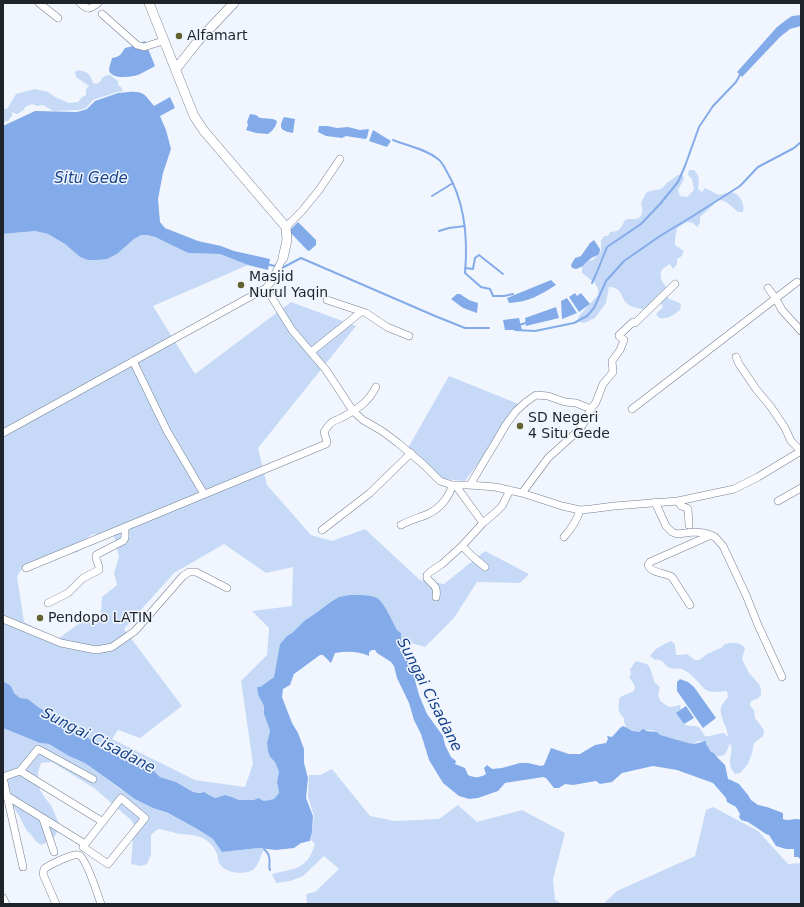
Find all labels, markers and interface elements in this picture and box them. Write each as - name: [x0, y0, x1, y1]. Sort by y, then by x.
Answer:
- place label: Alfamart: [187, 28, 247, 44]
- marker: Alfamart: [174, 31, 184, 41]
- water label: Situ Gede: [54, 170, 128, 188]
- place label: Masjid Nurul Yaqin: [249, 269, 328, 302]
- marker: Masjid Nurul Yaqin: [236, 280, 246, 290]
- place label: SD Negeri 4 Situ Gede: [528, 410, 610, 442]
- marker: SD Negeri 4 Situ Gede: [515, 421, 525, 431]
- place label: Pendopo LATIN: [48, 610, 153, 626]
- marker: Pendopo LATIN: [35, 613, 45, 623]
- water label: Sungai Cisadane: [393, 635, 465, 755]
- water label: Sungai Cisadane: [38, 705, 158, 777]

